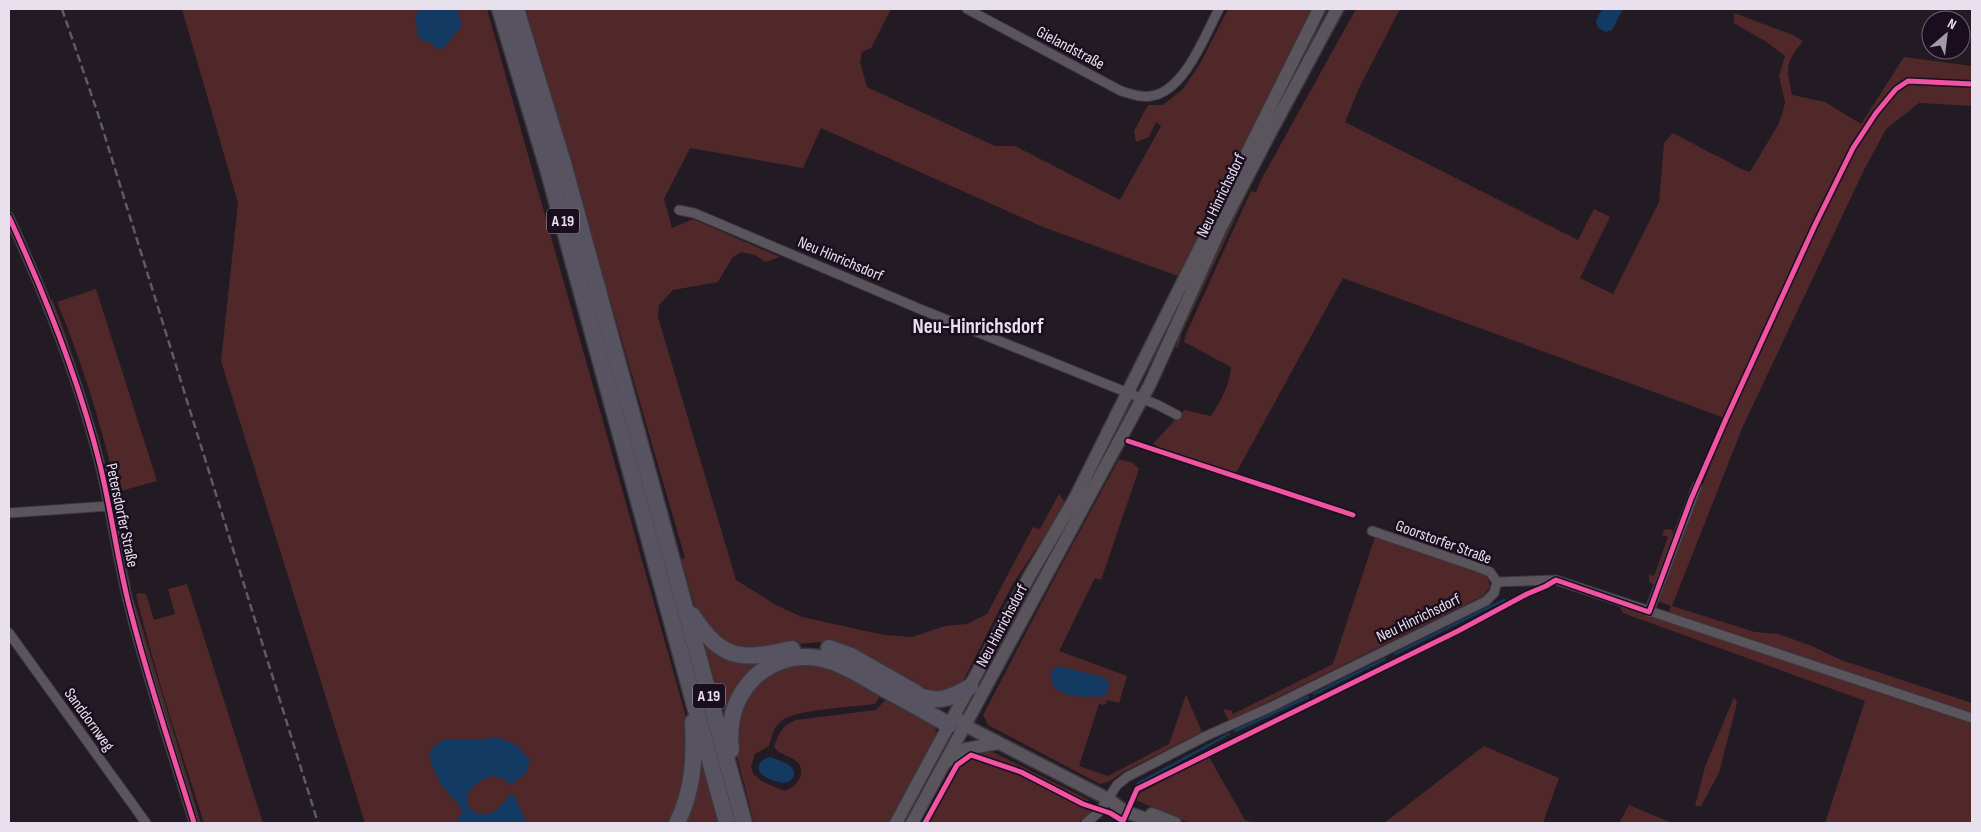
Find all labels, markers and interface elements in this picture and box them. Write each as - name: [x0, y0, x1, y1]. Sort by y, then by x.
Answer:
- north arrow: [1921, 10, 1971, 60]
- text: N: [1945, 15, 1959, 33]
- street label: Gielandstraße: [1033, 22, 1108, 74]
- street label: Neu Hinrichsdorf: [1193, 150, 1250, 241]
- road number: A 19: [547, 208, 579, 234]
- street label: Neu Hinrichsdorf: [795, 233, 886, 286]
- district label: Neu-Hinrichsdorf: [913, 314, 1044, 339]
- street label: Petersdorfer Straße: [101, 462, 142, 569]
- street label: Goorstorfer Straße: [1393, 516, 1494, 569]
- street label: Neu Hinrichsdorf: [973, 581, 1032, 670]
- street label: Neu Hinrichsdorf: [1374, 590, 1464, 647]
- road number: A 19: [693, 684, 725, 708]
- street label: Sanddornweg: [60, 685, 118, 755]

